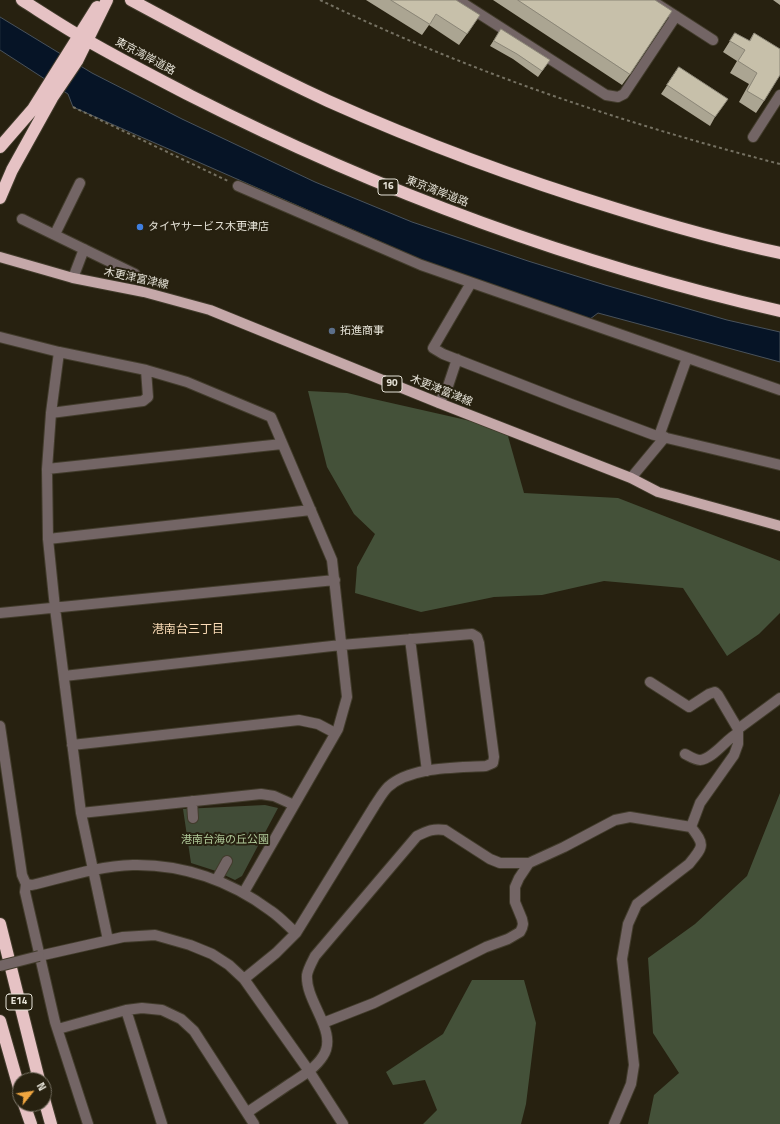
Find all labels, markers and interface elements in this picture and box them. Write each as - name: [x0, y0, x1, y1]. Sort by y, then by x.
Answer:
- street label: 東京湾岸道路: [113, 36, 177, 78]
- street label: 東京湾岸道路: [404, 174, 470, 210]
- road number: 16: [378, 179, 398, 195]
- place label: タイヤサービス木更津店: [148, 220, 269, 234]
- marker: タイヤサービス木更津店: [135, 222, 145, 232]
- street label: 木更津富津線: [102, 266, 170, 292]
- place label: 拓進商事: [340, 324, 384, 338]
- marker: 拓進商事: [327, 326, 337, 336]
- street label: 木更津富津線: [408, 373, 474, 409]
- road number: 90: [382, 376, 402, 392]
- district label: 港南台三丁目: [152, 623, 224, 637]
- park label: 港南台海の丘公園: [181, 833, 269, 847]
- road number: E14: [6, 994, 32, 1010]
- north arrow: [12, 1072, 52, 1112]
- text: N: [33, 1079, 50, 1094]

